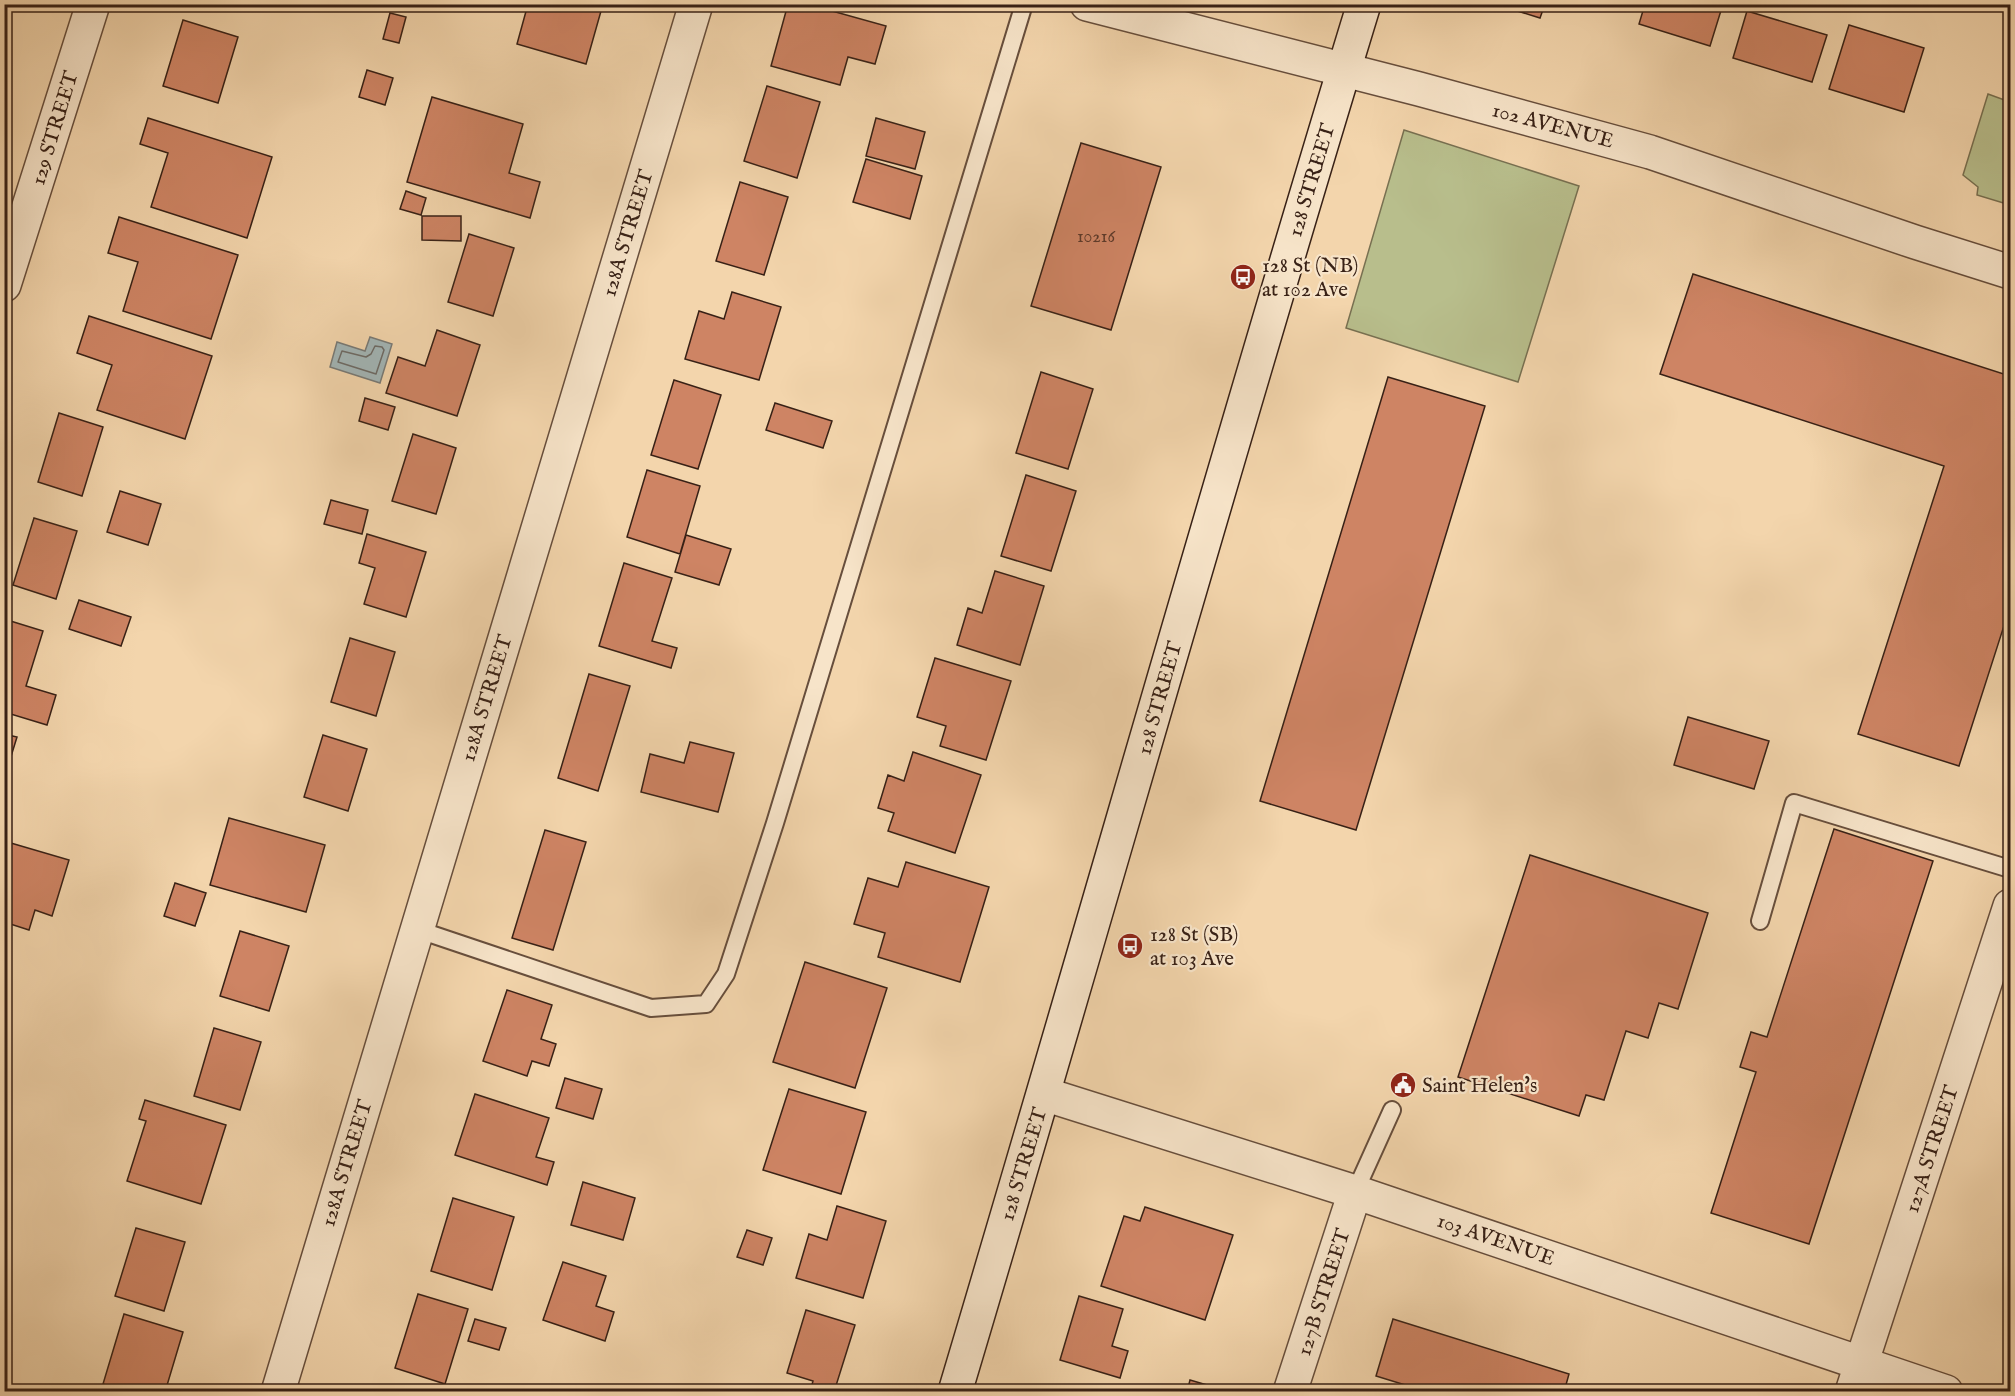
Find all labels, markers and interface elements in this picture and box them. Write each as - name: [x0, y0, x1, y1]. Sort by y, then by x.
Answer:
- street label: 129 STREET: [25, 68, 86, 189]
- street label: 102 AVENUE: [1489, 97, 1616, 156]
- street label: 128 STREET: [1282, 120, 1343, 240]
- street label: 128A STREET: [596, 166, 661, 300]
- house number: 10216: [1077, 226, 1116, 249]
- place label: 128 St (NB) at 102 Ave: [1262, 253, 1358, 304]
- bus stop icon: 128 St (NB) at 102 Ave: [1228, 262, 1258, 292]
- street label: 128A STREET: [455, 631, 520, 765]
- street label: 128 STREET: [1131, 638, 1190, 758]
- place label: 128 St (SB) at 103 Ave: [1150, 922, 1238, 973]
- bus stop icon: 128 St (SB) at 103 Ave: [1115, 931, 1145, 961]
- public building icon: Saint Helen's: [1388, 1070, 1418, 1100]
- place label: Saint Helen's: [1422, 1073, 1537, 1100]
- street label: 127A STREET: [1899, 1082, 1966, 1217]
- street label: 128A STREET: [315, 1096, 380, 1230]
- street label: 128 STREET: [994, 1104, 1055, 1224]
- street label: 103 AVENUE: [1433, 1208, 1558, 1273]
- street label: 127B STREET: [1291, 1225, 1358, 1359]

